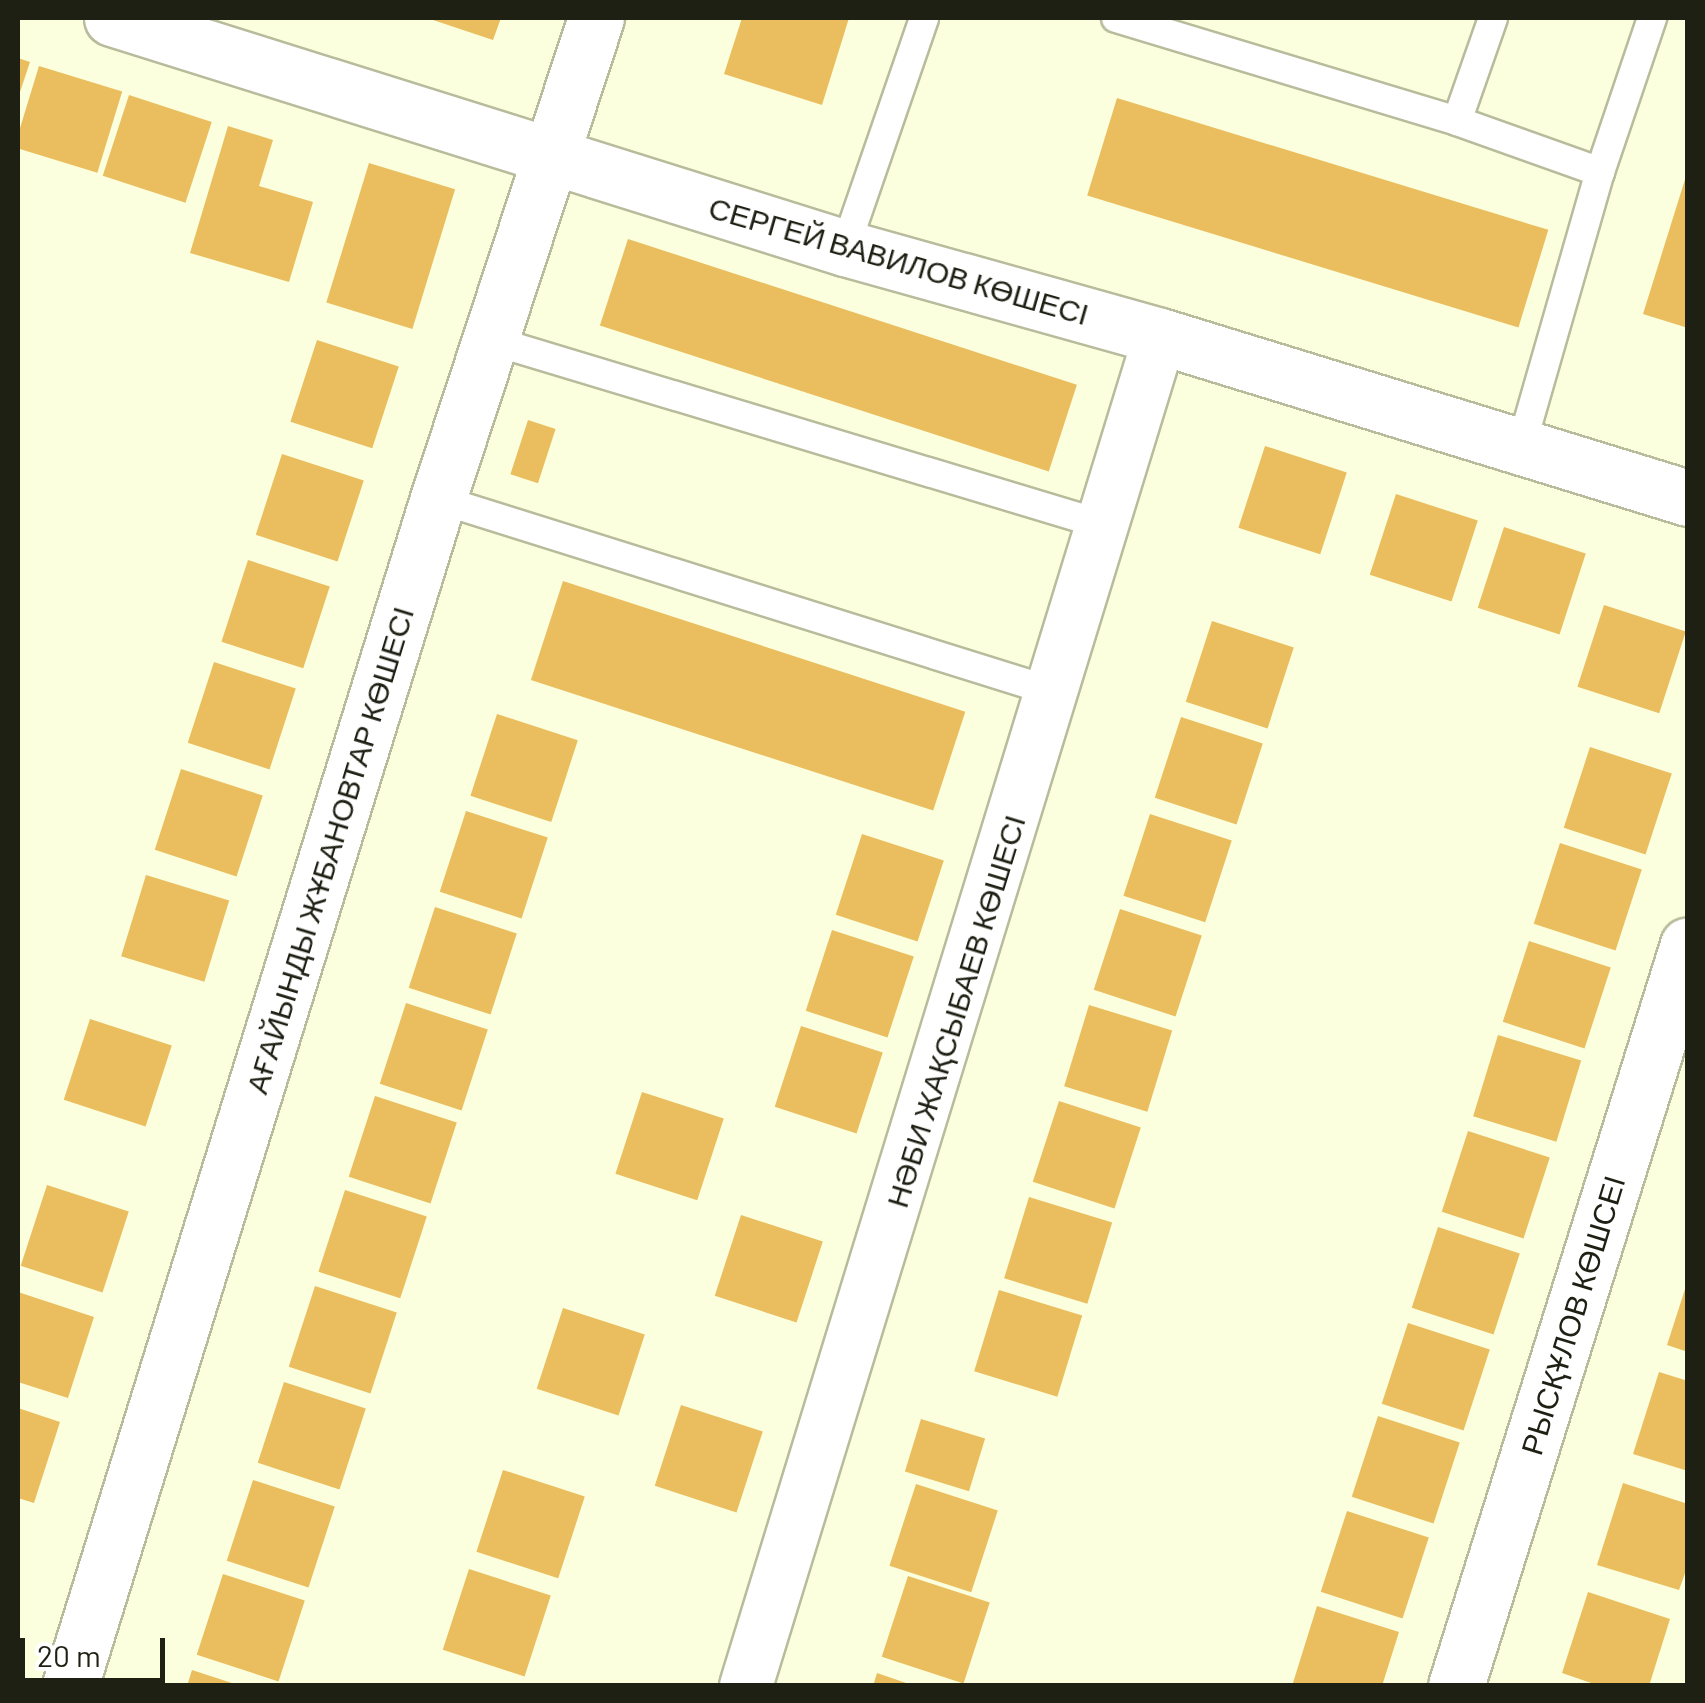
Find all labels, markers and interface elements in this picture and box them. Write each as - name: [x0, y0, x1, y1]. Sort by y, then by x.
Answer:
- street label: СЕРГЕЙ ВАВИЛОВ КӨШЕСІ: [705, 188, 1093, 332]
- street label: АҒАЙЫНДЫ ЖҰБАНОВТАР КӨШЕСІ: [238, 602, 420, 1098]
- street label: НӘБИ ЖАҚСЫБАЕВ КӨШЕСІ: [878, 811, 1032, 1211]
- street label: РЫСҚҰЛОВ КӨШСЕІ: [1512, 1171, 1632, 1459]
- scale bar: [25, 1618, 170, 1680]
- text: 20 m: [37, 1637, 101, 1673]

